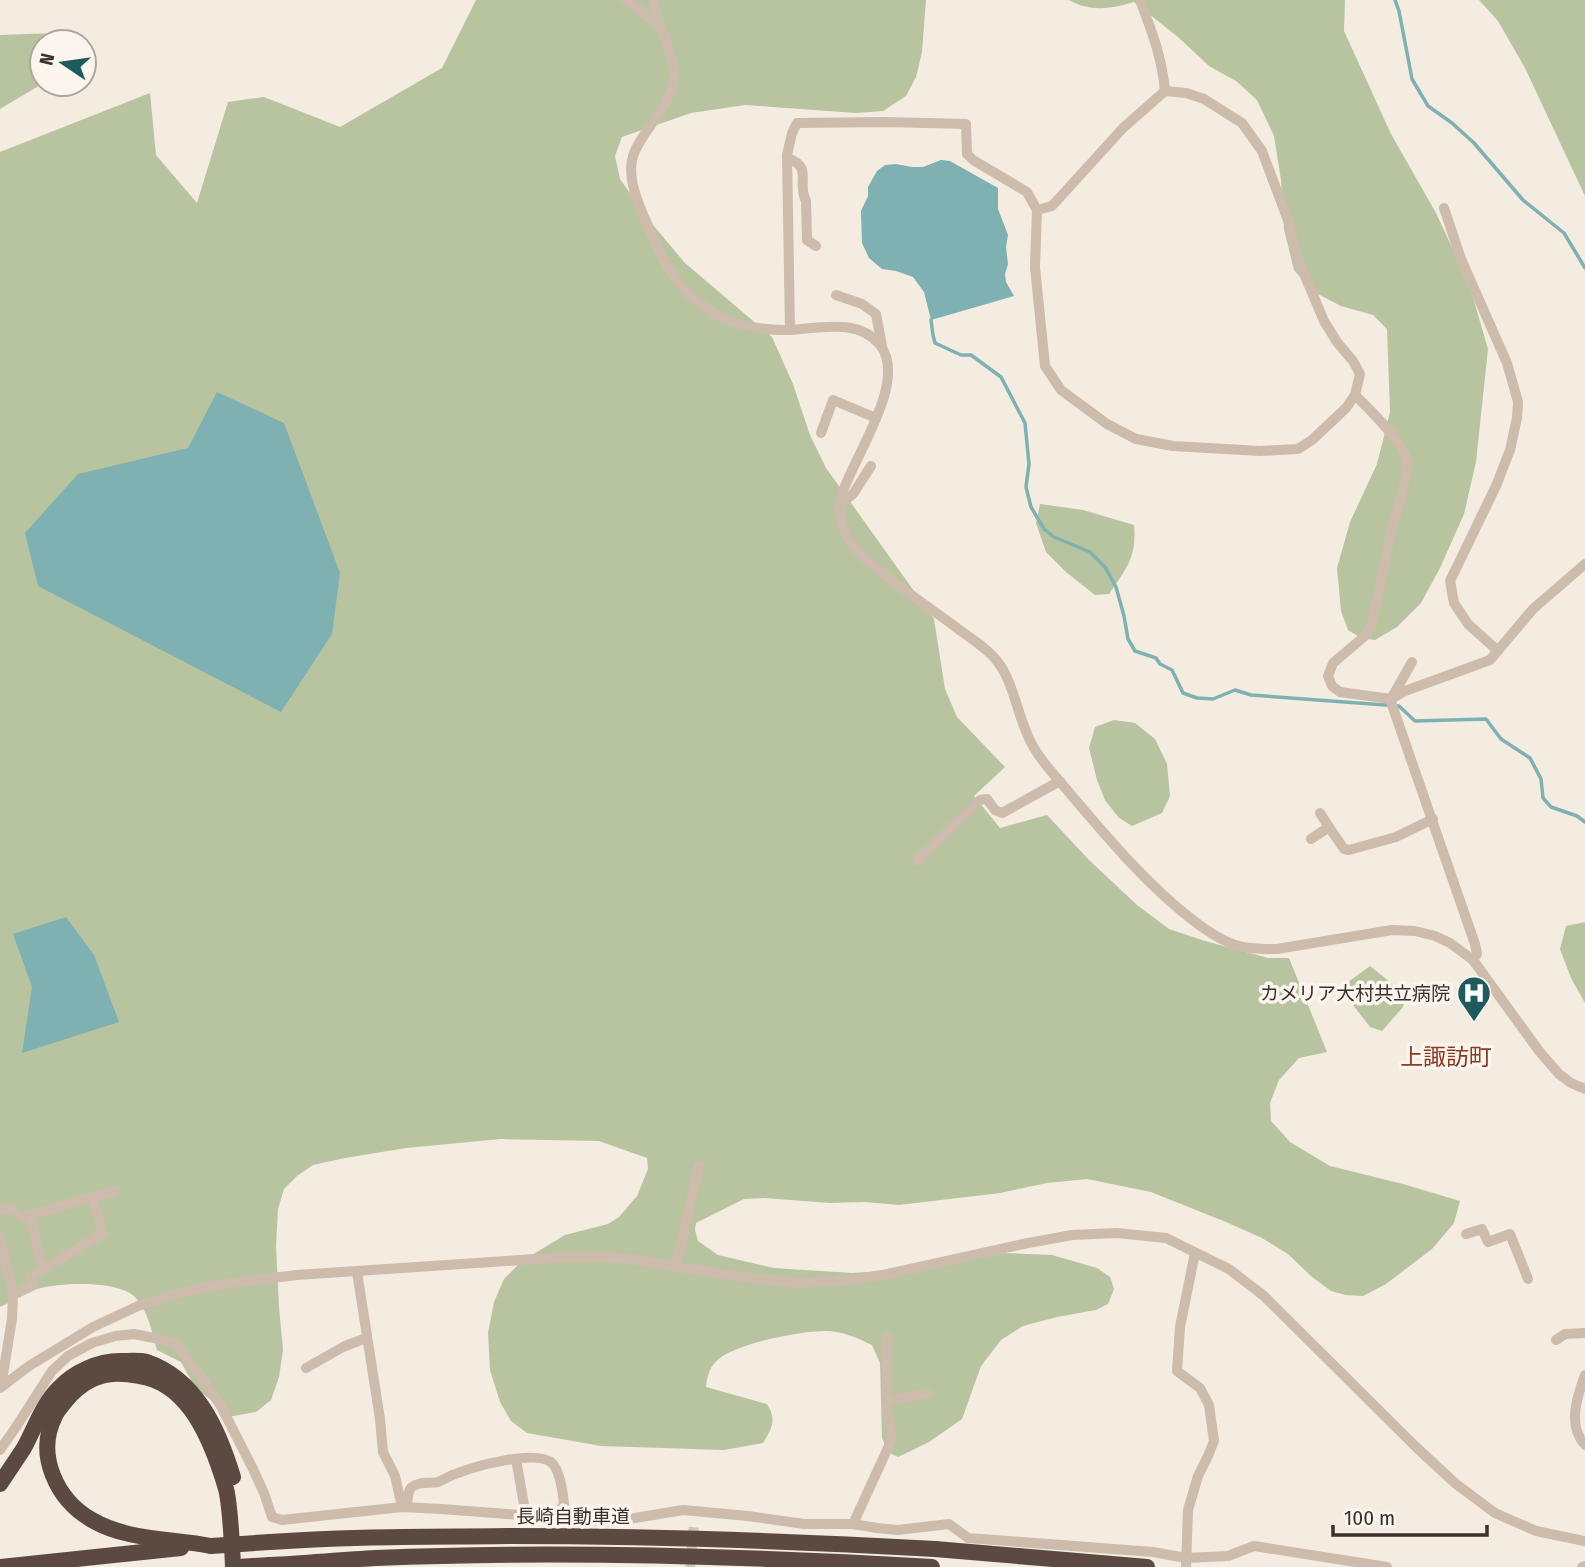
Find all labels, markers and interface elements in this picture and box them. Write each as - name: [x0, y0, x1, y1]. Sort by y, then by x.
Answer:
- north arrow: [28, 28, 98, 98]
- text: N: [34, 51, 59, 67]
- hospital icon: カメリア大村共立病院: [1455, 974, 1493, 1023]
- place label: カメリア大村共立病院: [1260, 982, 1450, 1005]
- district label: 上諏訪町: [1400, 1043, 1492, 1071]
- scale bar: [1333, 1494, 1487, 1538]
- street label: 長崎自動車道: [516, 1505, 630, 1528]
- text: 100 m: [1344, 1505, 1395, 1531]

